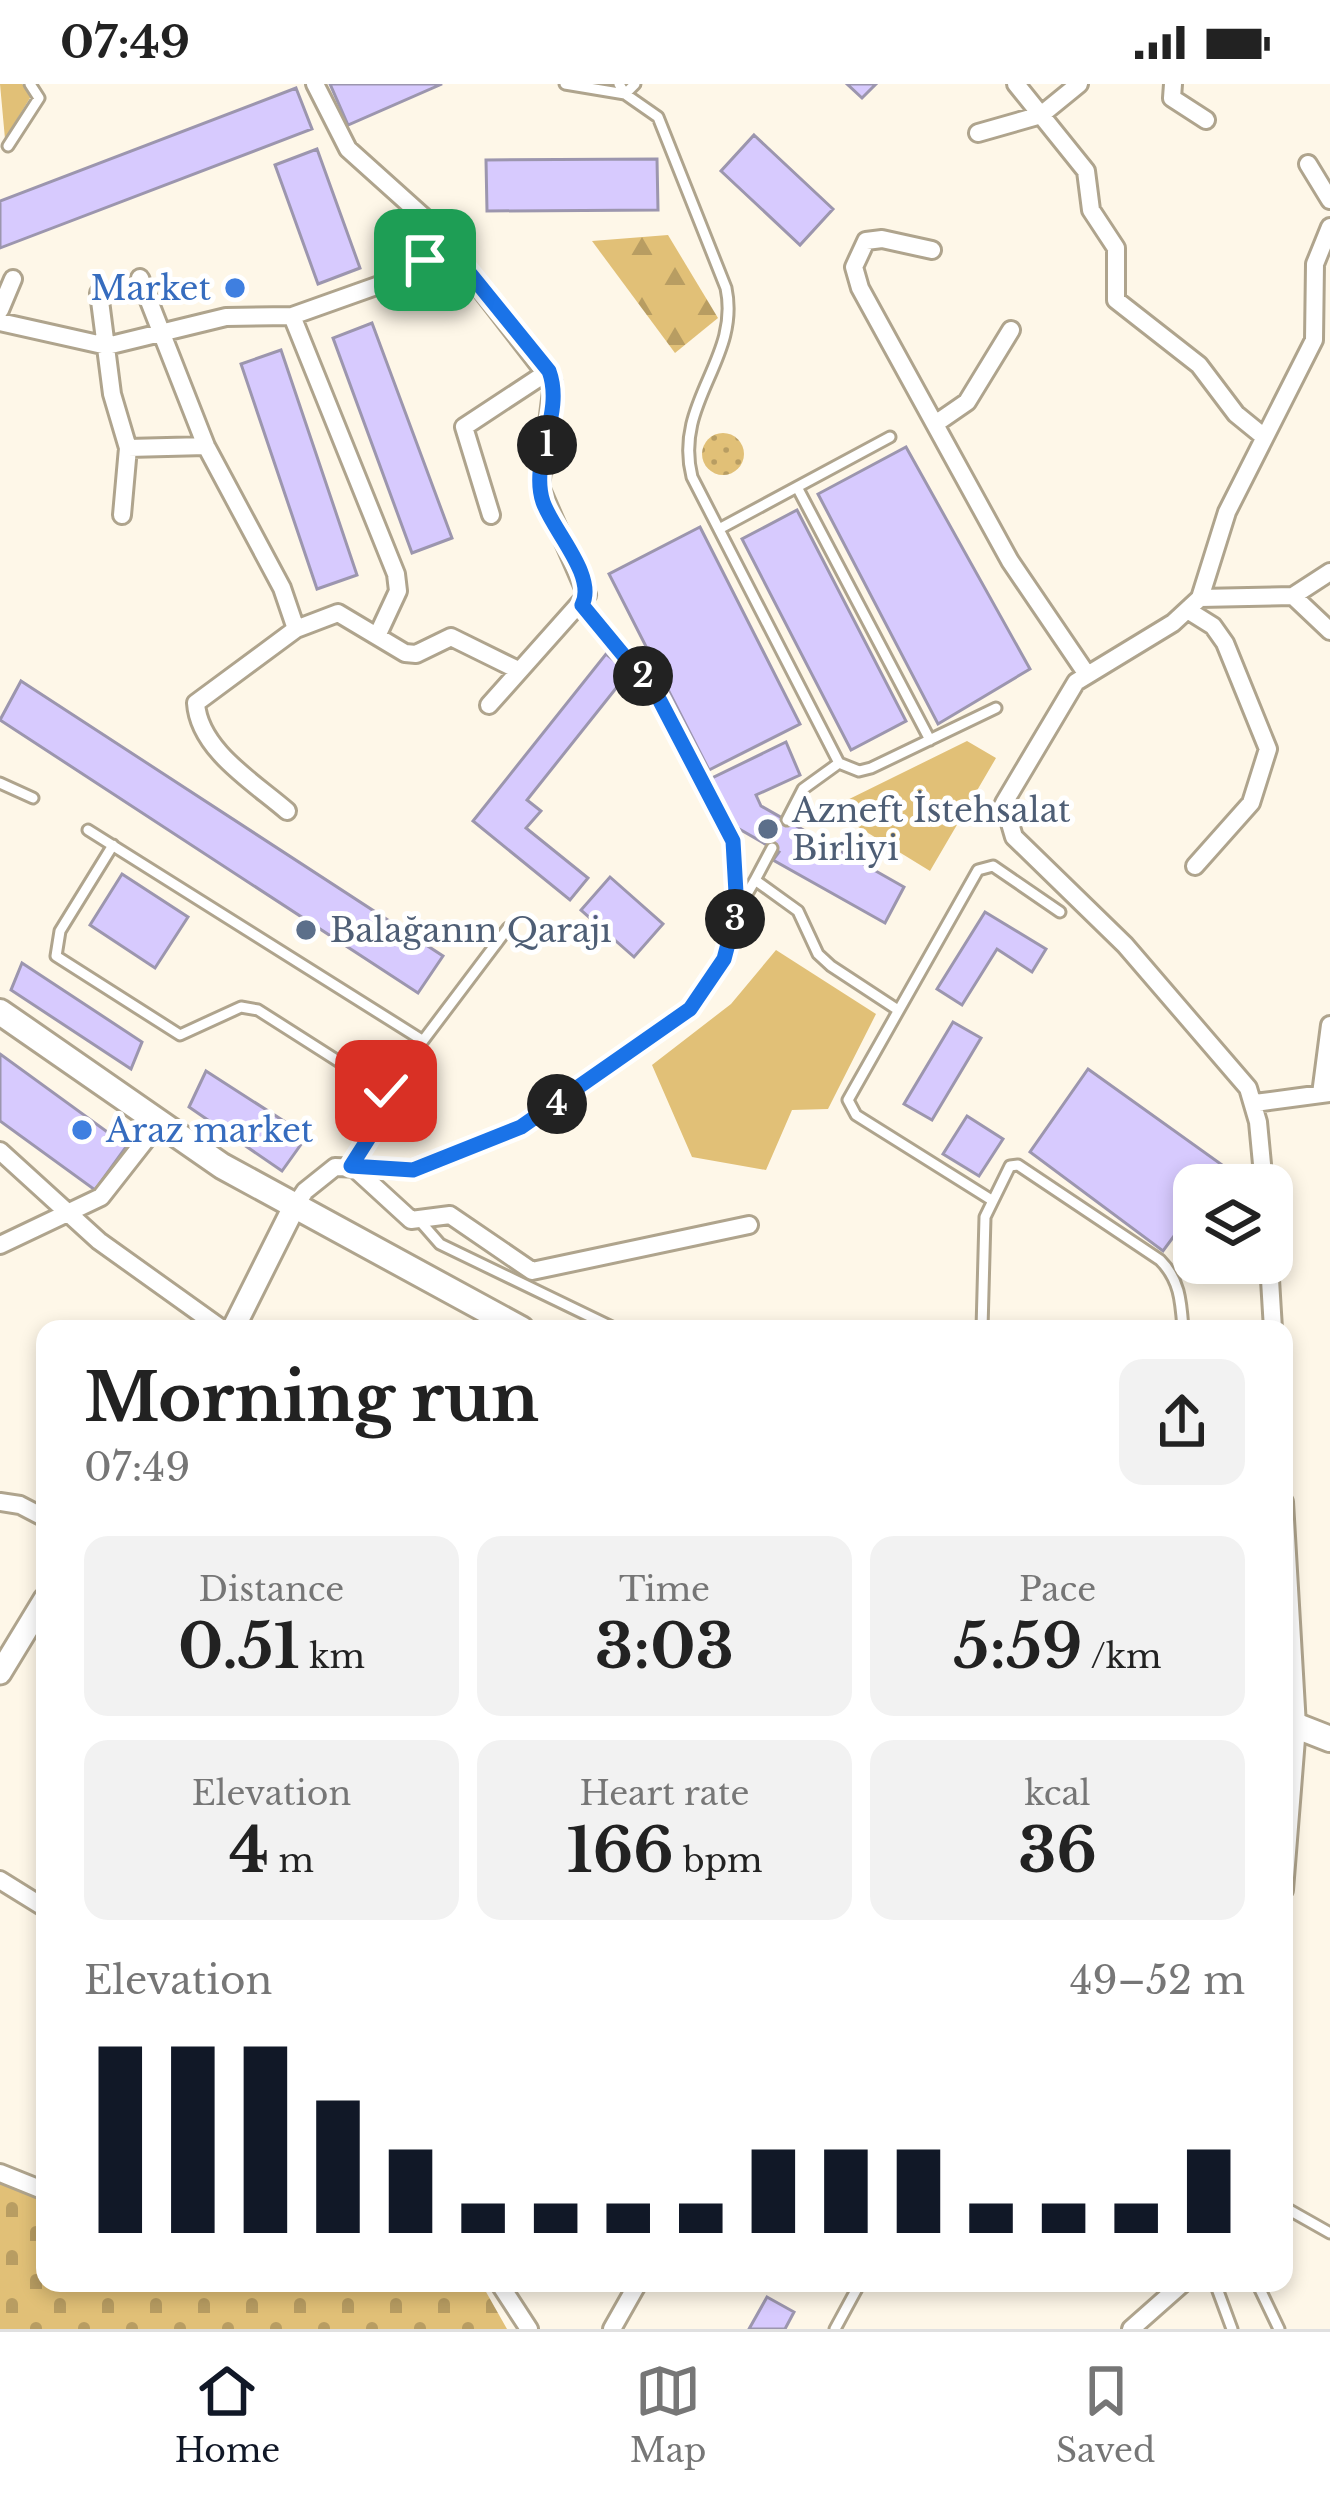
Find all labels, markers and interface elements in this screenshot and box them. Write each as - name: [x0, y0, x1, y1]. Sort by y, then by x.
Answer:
- text: 07:49: [60, 14, 190, 70]
- pin: [374, 209, 476, 311]
- icon: arrive: [392, 227, 458, 293]
- place label: Market: [91, 268, 212, 309]
- marker: Market: [222, 275, 248, 301]
- pin: 1: [517, 415, 577, 475]
- text: 1: [540, 424, 554, 465]
- pin: 2: [613, 646, 673, 706]
- text: 2: [632, 655, 654, 696]
- place label: Azneft İstehsalat Birliyi: [791, 790, 1071, 869]
- marker: Azneft İstehsalat Birliyi: [755, 816, 781, 842]
- pin: 3: [705, 889, 765, 949]
- text: 3: [724, 898, 746, 939]
- place label: Balağanın Qarajı: [330, 910, 612, 951]
- marker: Balağanın Qarajı: [293, 917, 319, 943]
- pin: [335, 1040, 437, 1142]
- icon: check: [353, 1058, 419, 1124]
- pin: 4: [527, 1074, 587, 1134]
- text: 4: [546, 1083, 568, 1124]
- place label: Araz market: [105, 1110, 314, 1151]
- marker: Araz market: [69, 1117, 95, 1143]
- map controls: [1173, 1164, 1293, 1284]
- button: layers: [1173, 1164, 1293, 1284]
- text: Morning run: [84, 1357, 539, 1439]
- button: share: [1119, 1359, 1245, 1485]
- text: 07:49: [84, 1443, 190, 1492]
- text: Distance: [199, 1569, 344, 1610]
- text: Time: [619, 1569, 710, 1610]
- text: Pace: [1019, 1569, 1096, 1610]
- text: 0.51: [178, 1610, 300, 1684]
- text: 3:03: [595, 1610, 734, 1684]
- text: 5:59: [954, 1610, 1082, 1684]
- text: km: [300, 1636, 365, 1677]
- text: /km: [1082, 1636, 1161, 1677]
- text: Elevation: [192, 1773, 351, 1814]
- text: Heart rate: [580, 1773, 749, 1814]
- text: kcal: [1025, 1773, 1090, 1814]
- text: 4: [229, 1814, 269, 1888]
- text: 166: [567, 1814, 674, 1888]
- text: 36: [1018, 1814, 1097, 1888]
- text: m: [269, 1840, 314, 1881]
- text: bpm: [674, 1840, 762, 1881]
- text: Elevation: [84, 1956, 272, 2005]
- text: 49–52 m: [1070, 1956, 1245, 2005]
- tab: Home: [175, 2358, 280, 2471]
- tab: Map: [630, 2358, 706, 2471]
- tab: Saved: [1056, 2358, 1155, 2471]

